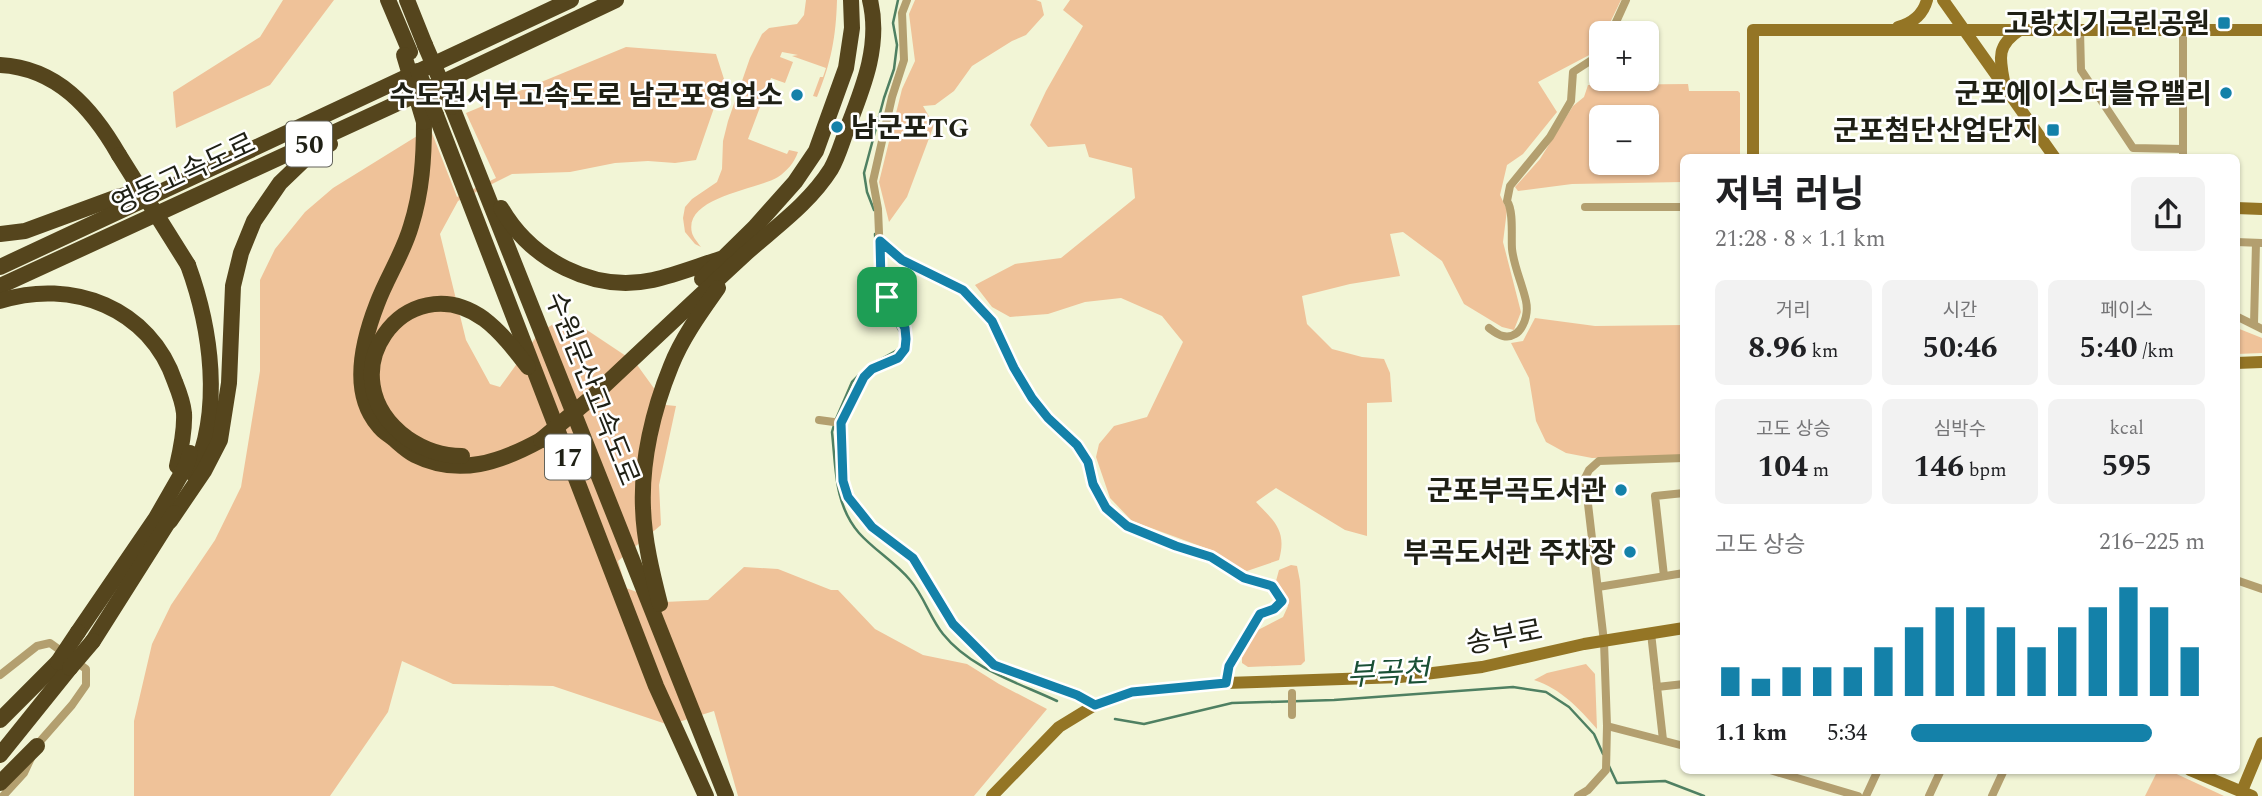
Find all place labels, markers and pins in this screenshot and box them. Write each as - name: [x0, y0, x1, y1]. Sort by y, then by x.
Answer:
- place label: 고랑치기근린공원: [2004, 3, 2210, 46]
- marker: 고랑치기근린공원: [2216, 15, 2232, 31]
- place label: 군포에이스더블유밸리: [1954, 73, 2212, 116]
- place label: 수도권서부고속도로 남군포영업소: [390, 75, 783, 118]
- marker: 군포에이스더블유밸리: [2218, 85, 2234, 101]
- marker: 수도권서부고속도로 남군포영업소: [789, 87, 805, 103]
- place label: 남군포TG: [851, 107, 969, 150]
- place label: 군포첨단산업단지: [1833, 110, 2039, 153]
- marker: 남군포TG: [829, 119, 845, 135]
- marker: 군포첨단산업단지: [2045, 122, 2061, 138]
- pin: [857, 267, 917, 327]
- place label: 군포부곡도서관: [1427, 470, 1607, 513]
- marker: 군포부곡도서관: [1613, 482, 1629, 498]
- place label: 부곡도서관 주차장: [1403, 532, 1616, 575]
- marker: 부곡도서관 주차장: [1622, 544, 1638, 560]

